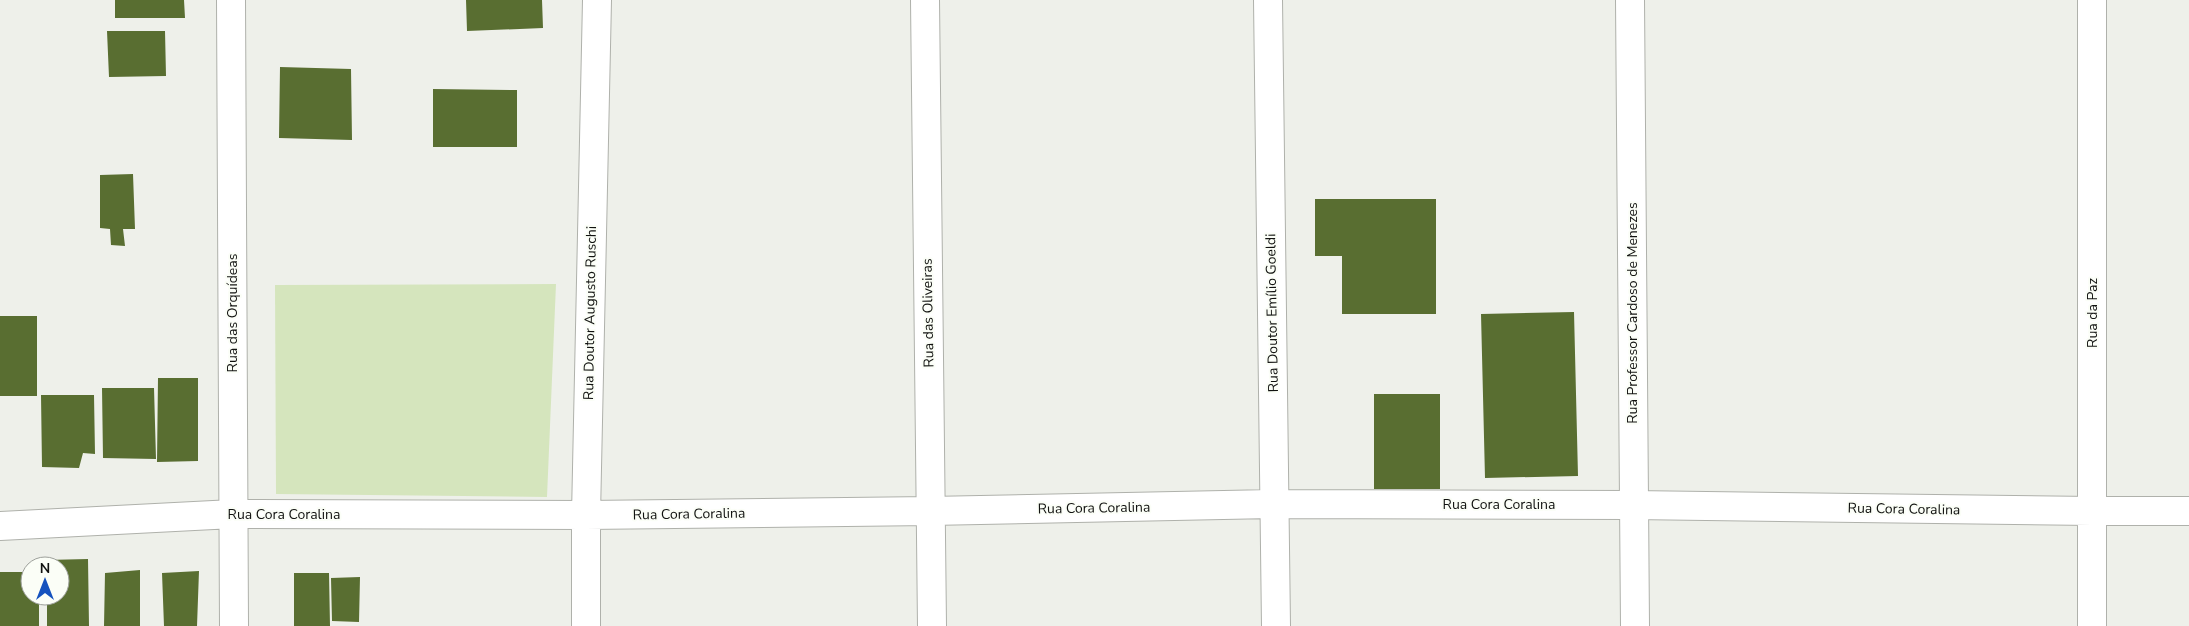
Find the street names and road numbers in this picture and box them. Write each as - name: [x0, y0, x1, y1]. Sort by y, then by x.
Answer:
- street label: Rua Professor Cardoso de Menezes: [1623, 202, 1642, 424]
- street label: Rua Doutor Augusto Ruschi: [579, 226, 601, 400]
- street label: Rua Doutor Emílio Goeldi: [1261, 233, 1283, 393]
- street label: Rua das Orquídeas: [223, 253, 242, 372]
- street label: Rua das Oliveiras: [918, 258, 938, 368]
- street label: Rua da Paz: [2083, 278, 2102, 348]
- street label: Rua Cora Coralina: [1443, 495, 1555, 514]
- street label: Rua Cora Coralina: [1037, 498, 1151, 518]
- street label: Rua Cora Coralina: [1847, 499, 1961, 519]
- street label: Rua Cora Coralina: [632, 504, 746, 524]
- street label: Rua Cora Coralina: [228, 505, 340, 524]

